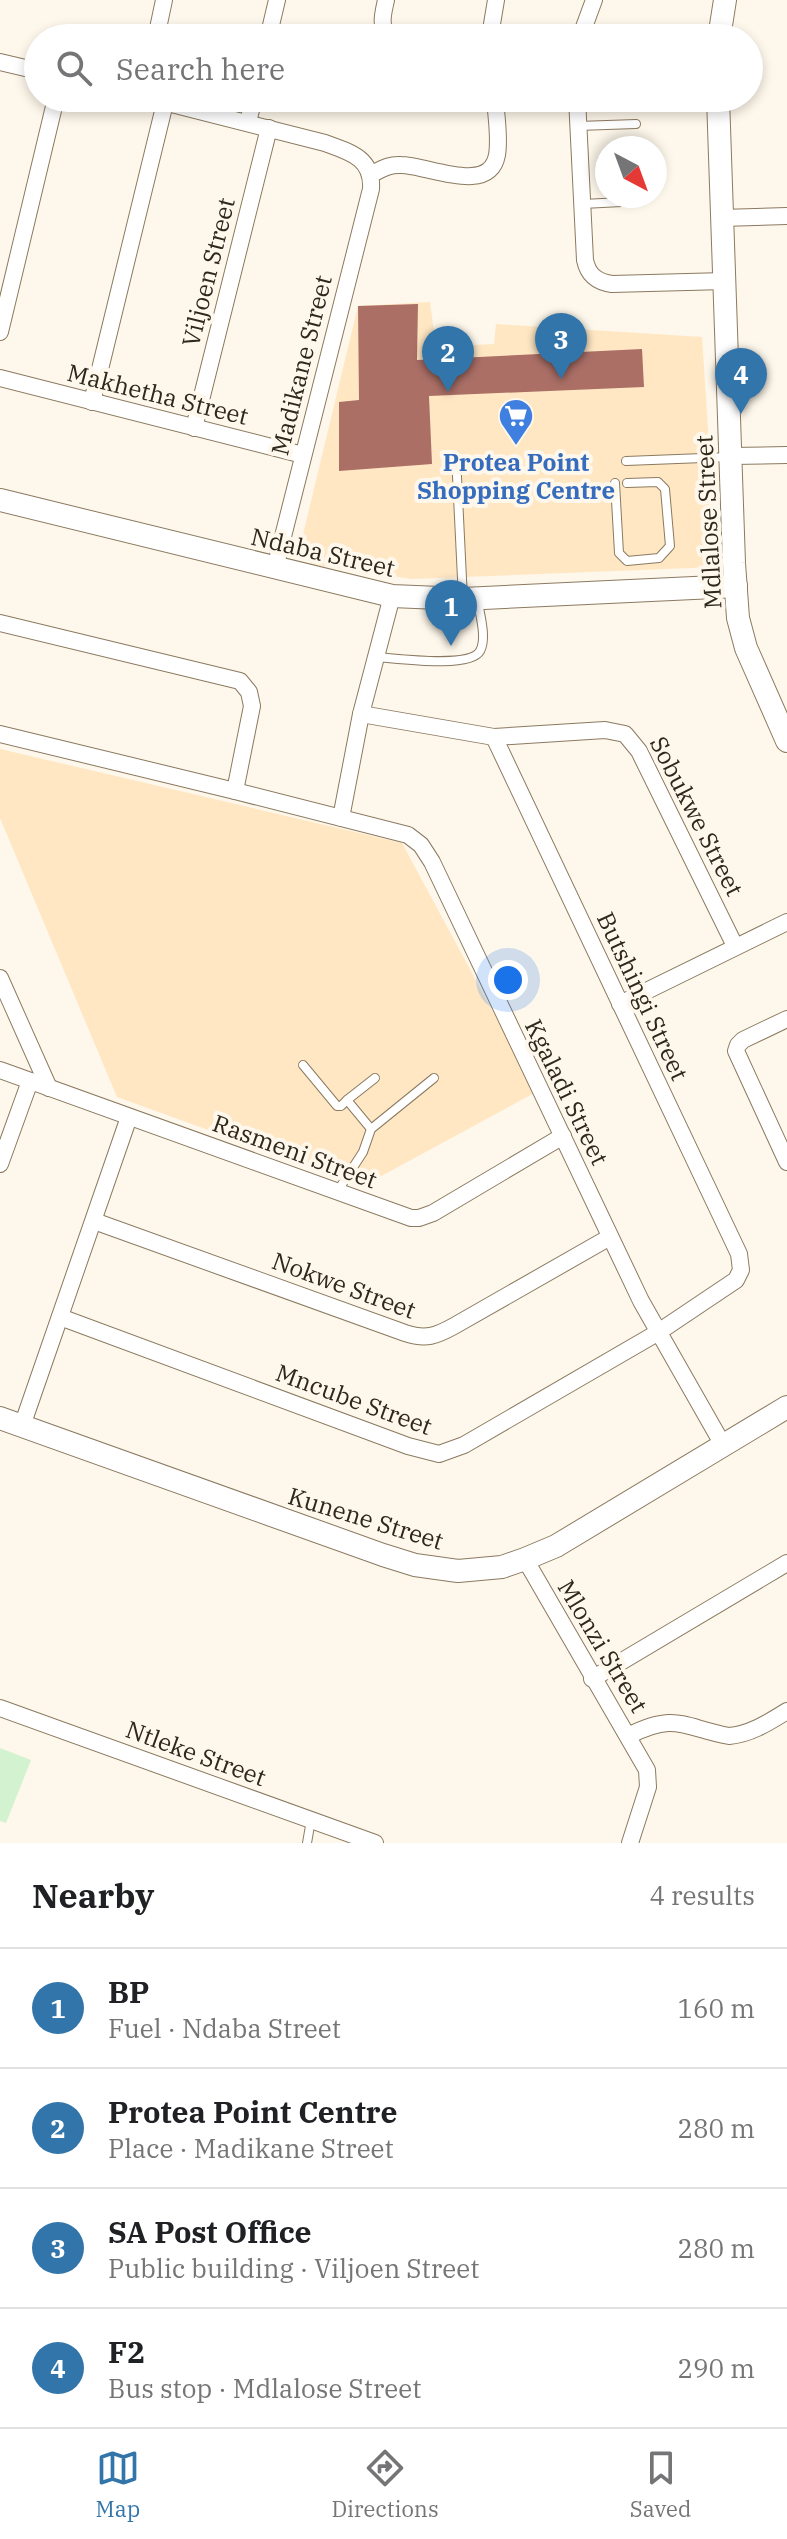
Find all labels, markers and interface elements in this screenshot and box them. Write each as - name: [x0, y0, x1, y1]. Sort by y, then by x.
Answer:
- search box: [24, 24, 763, 112]
- icon: search: [52, 46, 96, 90]
- text: Search here: [116, 49, 285, 88]
- north arrow: [595, 136, 667, 208]
- street label: Viljoen Street: [174, 194, 242, 350]
- street label: Madikane Street: [263, 272, 339, 458]
- pin: 3: [535, 313, 587, 379]
- pin: 2: [422, 326, 474, 392]
- pin: 4: [715, 348, 767, 414]
- street label: Makhetha Street: [64, 356, 252, 432]
- supermarket icon: Protea Point Shopping Centre: [497, 397, 535, 447]
- street label: Mdlalose Street: [687, 434, 729, 610]
- place label: Protea Point Shopping Centre: [417, 446, 615, 506]
- street label: Ndaba Street: [248, 520, 398, 584]
- pin: 1: [425, 580, 477, 646]
- street label: Sobukwe Street: [643, 731, 751, 901]
- street label: Butshingi Street: [590, 907, 696, 1085]
- your location: [488, 960, 528, 1000]
- street label: Kgaladi Street: [518, 1014, 616, 1170]
- street label: Rasmeni Street: [208, 1106, 382, 1196]
- street label: Nokwe Street: [268, 1244, 420, 1326]
- street label: Mncube Street: [271, 1356, 437, 1442]
- street label: Kunene Street: [285, 1479, 447, 1557]
- street label: Mlonzi Street: [551, 1574, 655, 1718]
- street label: Ntleke Street: [122, 1713, 270, 1793]
- text: Nearby: [32, 1873, 154, 1917]
- text: 4 results: [649, 1878, 755, 1912]
- text: BP: [108, 1972, 150, 2011]
- text: 1: [50, 1991, 66, 2025]
- text: 160 m: [677, 1991, 755, 2025]
- text: Fuel · Ndaba Street: [108, 2011, 341, 2045]
- text: Protea Point Centre: [108, 2092, 398, 2131]
- text: 2: [50, 2111, 66, 2145]
- text: 280 m: [677, 2111, 755, 2145]
- text: Place · Madikane Street: [108, 2131, 394, 2165]
- text: SA Post Office: [108, 2212, 312, 2251]
- text: 3: [50, 2231, 66, 2265]
- text: 280 m: [677, 2231, 755, 2265]
- text: Public building · Viljoen Street: [108, 2251, 479, 2285]
- text: F2: [108, 2332, 145, 2371]
- text: 4: [50, 2351, 66, 2385]
- text: 290 m: [677, 2351, 755, 2385]
- text: Bus stop · Mdlalose Street: [108, 2371, 421, 2405]
- tab: Map: [96, 2446, 140, 2523]
- tab: Directions: [331, 2446, 439, 2523]
- tab: Saved: [630, 2446, 691, 2523]

